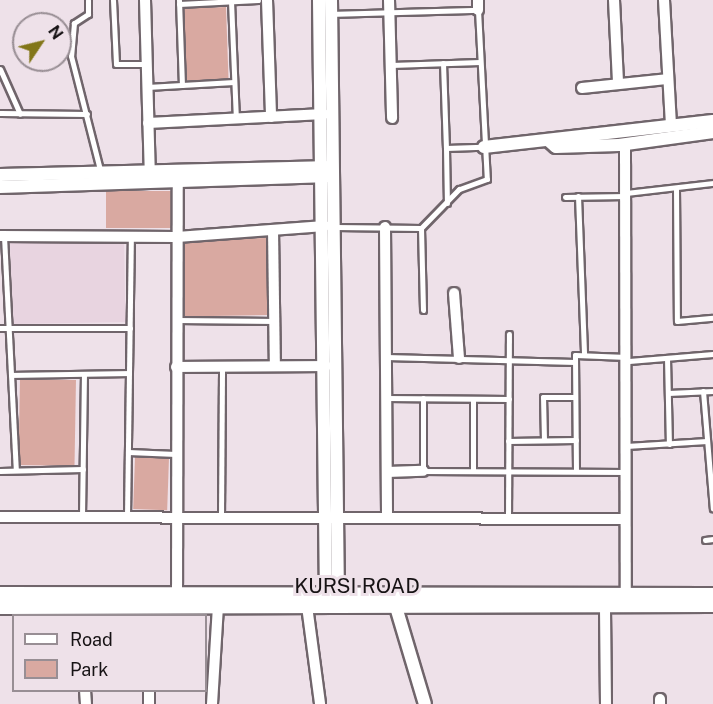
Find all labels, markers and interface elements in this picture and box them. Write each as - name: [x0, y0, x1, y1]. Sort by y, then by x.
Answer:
- north arrow: [12, 12, 72, 72]
- text: N: [44, 22, 67, 43]
- street label: KURSI ROAD: [294, 573, 420, 599]
- legend: [12, 614, 207, 692]
- text: Road: [70, 629, 113, 650]
- text: Park: [70, 659, 108, 680]

